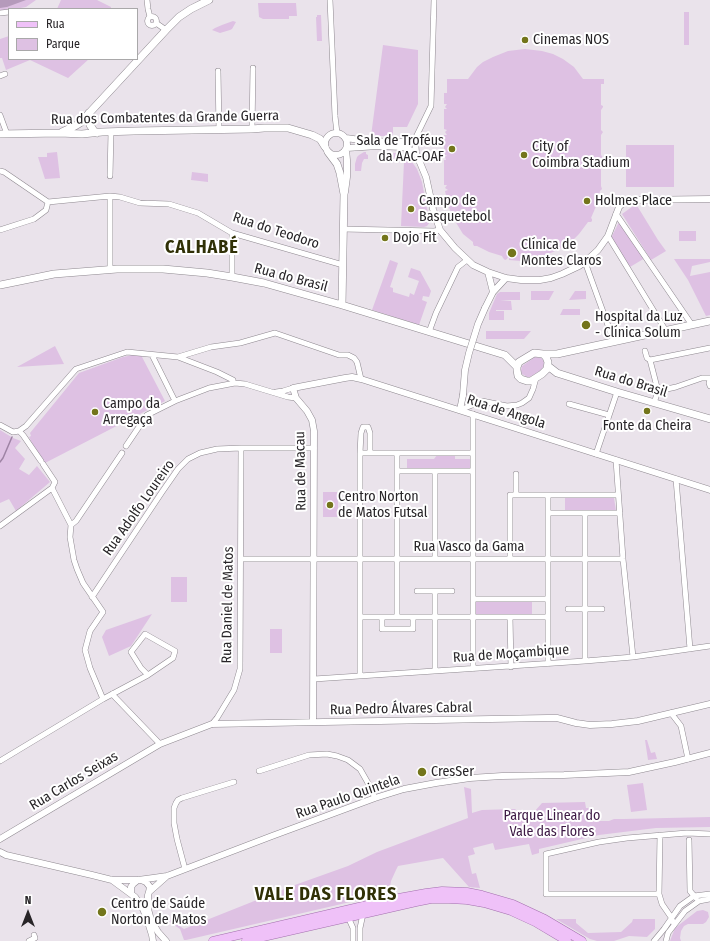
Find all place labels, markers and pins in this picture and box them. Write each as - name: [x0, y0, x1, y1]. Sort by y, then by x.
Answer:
- place label: Cinemas NOS: [533, 32, 609, 48]
- marker: Cinemas NOS: [520, 35, 530, 45]
- place label: Sala de Troféus da AAC-OAF: [357, 133, 444, 166]
- place label: City of Coimbra Stadium: [532, 139, 630, 172]
- marker: Sala de Troféus da AAC-OAF: [447, 144, 457, 154]
- marker: City of Coimbra Stadium: [519, 150, 529, 160]
- place label: Campo de Basquetebol: [419, 193, 491, 226]
- place label: Holmes Place: [595, 193, 672, 209]
- marker: Holmes Place: [582, 196, 592, 206]
- marker: Campo de Basquetebol: [406, 204, 416, 214]
- place label: Dojo Fit: [393, 230, 436, 246]
- marker: Dojo Fit: [380, 233, 390, 243]
- place label: Clínica de Montes Claros: [521, 237, 602, 270]
- marker: Clínica de Montes Claros: [506, 247, 518, 259]
- place label: Hospital da Luz - Clínica Solum: [595, 309, 682, 342]
- marker: Hospital da Luz - Clínica Solum: [580, 319, 592, 331]
- place label: Campo da Arregaça: [103, 396, 160, 428]
- marker: Fonte da Cheira: [642, 406, 652, 416]
- marker: Campo da Arregaça: [90, 407, 100, 417]
- place label: Fonte da Cheira: [603, 418, 691, 434]
- place label: Centro Norton de Matos Futsal: [338, 489, 427, 522]
- marker: Centro Norton de Matos Futsal: [325, 500, 335, 510]
- place label: CresSer: [431, 764, 474, 780]
- marker: CresSer: [416, 766, 428, 778]
- place label: Centro de Saúde Norton de Matos: [111, 896, 206, 928]
- marker: Centro de Saúde Norton de Matos: [96, 906, 108, 918]

